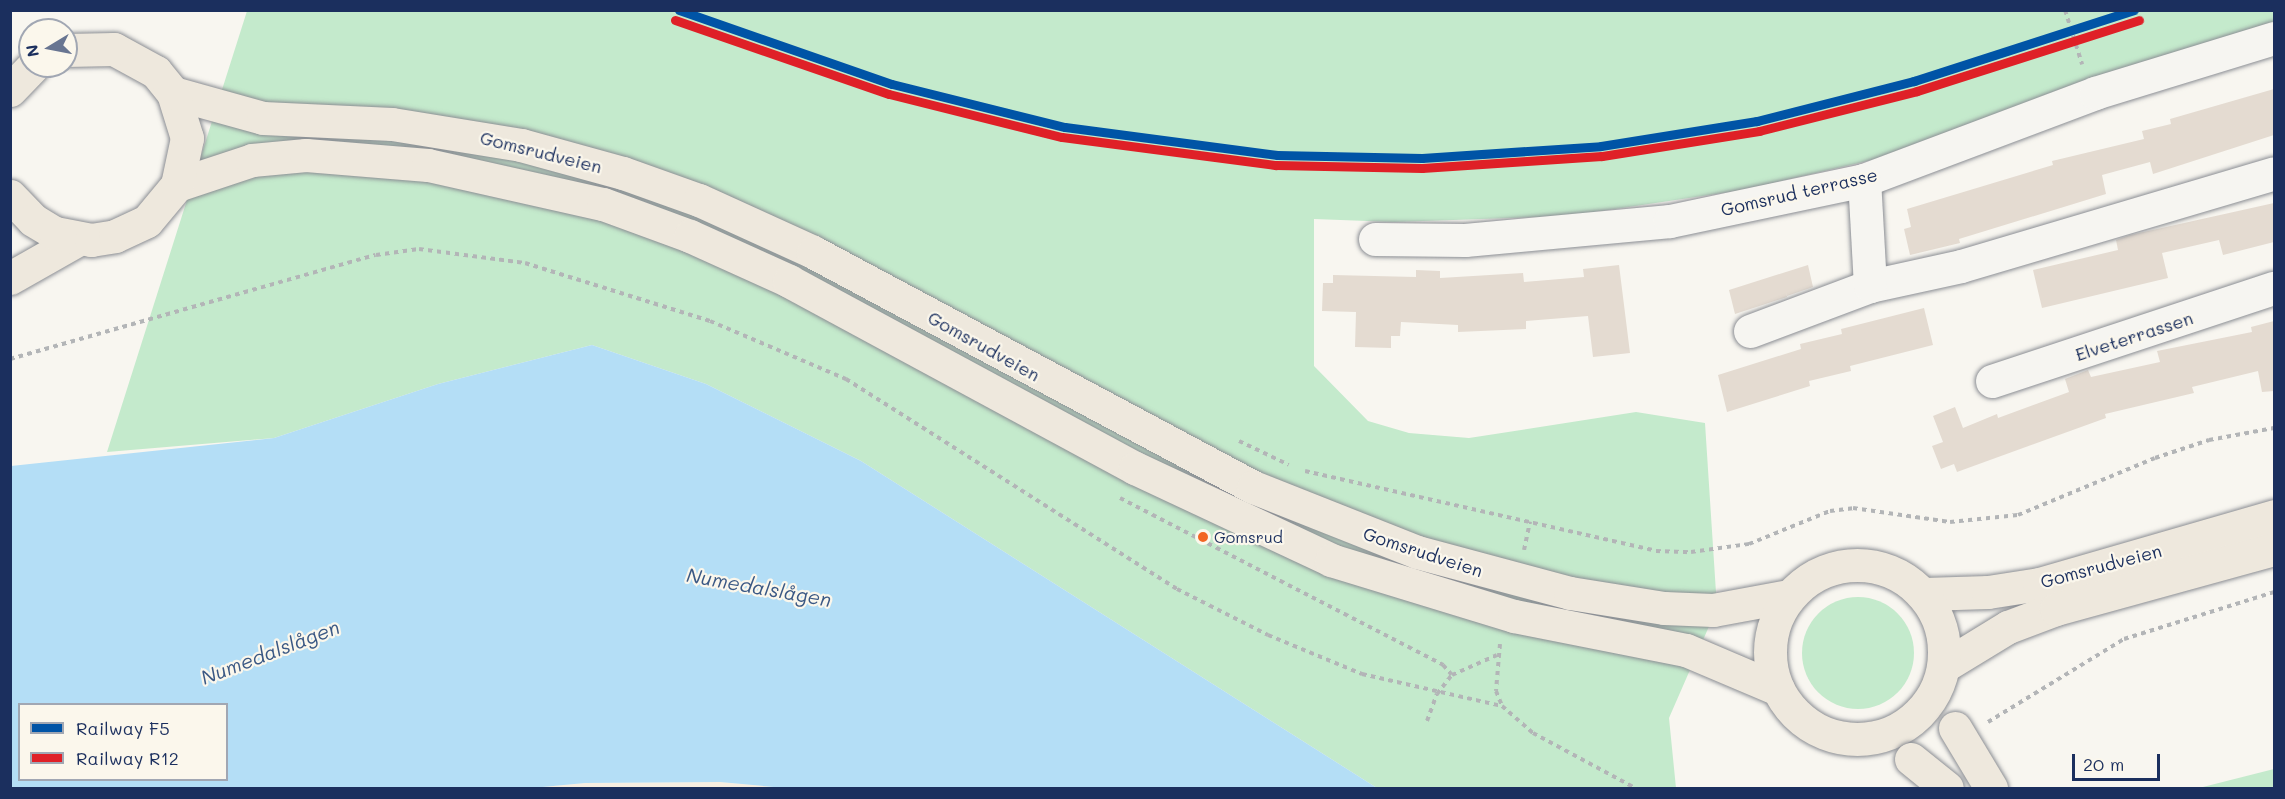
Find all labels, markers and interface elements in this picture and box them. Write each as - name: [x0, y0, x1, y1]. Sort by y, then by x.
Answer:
- north arrow: [18, 18, 78, 78]
- text: N: [20, 43, 43, 59]
- street label: Gomsrudveien: [478, 126, 604, 178]
- street label: Gomsrud terrasse: [1719, 163, 1879, 221]
- street label: Gomsrudveien: [924, 306, 1044, 386]
- street label: Elveterrassen: [2072, 307, 2196, 365]
- street label: Gomsrudveien: [1360, 522, 1486, 582]
- place label: Gomsrud: [1214, 527, 1283, 547]
- marker: Gomsrud: [1197, 531, 1209, 543]
- street label: Gomsrudveien: [2038, 539, 2164, 593]
- water label: Numedalslågen: [685, 562, 833, 612]
- water label: Numedalslågen: [197, 615, 343, 689]
- legend: [18, 703, 228, 781]
- text: Railway F5: [76, 716, 170, 740]
- scale bar: [2075, 742, 2164, 780]
- text: Railway R12: [76, 746, 179, 770]
- text: 20 m: [2083, 752, 2124, 776]

